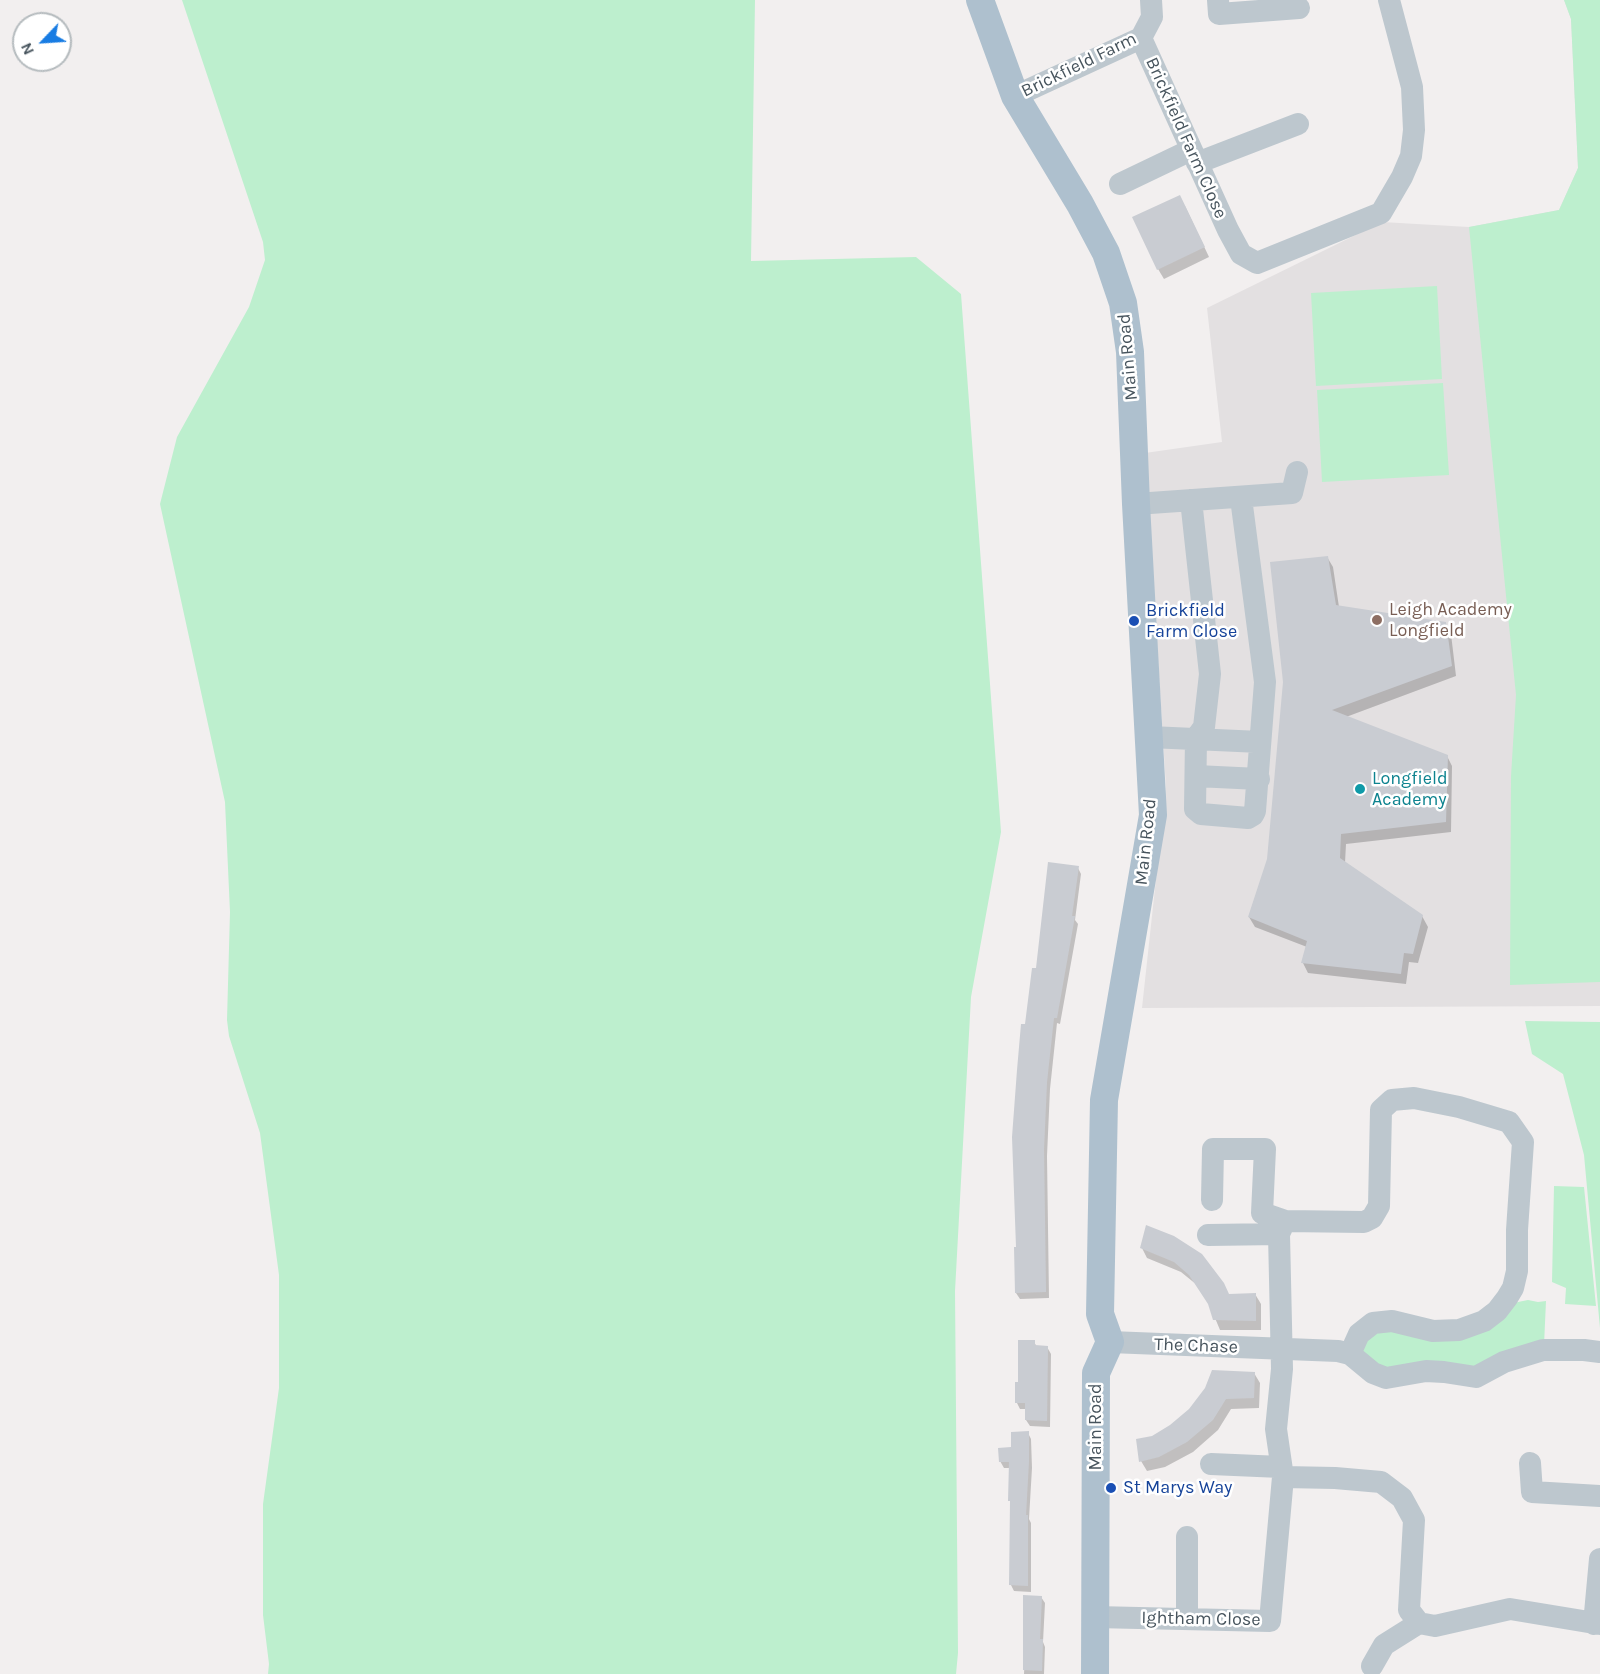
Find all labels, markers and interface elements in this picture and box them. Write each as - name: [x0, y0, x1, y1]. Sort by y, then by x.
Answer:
- north arrow: [12, 12, 72, 72]
- street label: Brickfield Farm: [1018, 28, 1140, 102]
- text: N: [16, 40, 38, 58]
- street label: Brickfield Farm Close: [1141, 54, 1231, 222]
- street label: Main Road: [1113, 313, 1143, 401]
- place label: Leigh Academy Longfield: [1389, 599, 1512, 642]
- place label: Brickfield Farm Close: [1146, 600, 1237, 642]
- marker: Leigh Academy Longfield: [1370, 613, 1384, 627]
- marker: Brickfield Farm Close: [1127, 614, 1141, 628]
- place label: Longfield Academy: [1372, 768, 1448, 810]
- marker: Longfield Academy: [1353, 782, 1367, 796]
- street label: Main Road: [1131, 798, 1161, 886]
- street label: The Chase: [1154, 1334, 1238, 1358]
- street label: Main Road: [1085, 1383, 1107, 1471]
- place label: St Marys Way: [1123, 1477, 1233, 1499]
- marker: St Marys Way: [1104, 1481, 1118, 1495]
- street label: Ightham Close: [1141, 1607, 1261, 1631]

